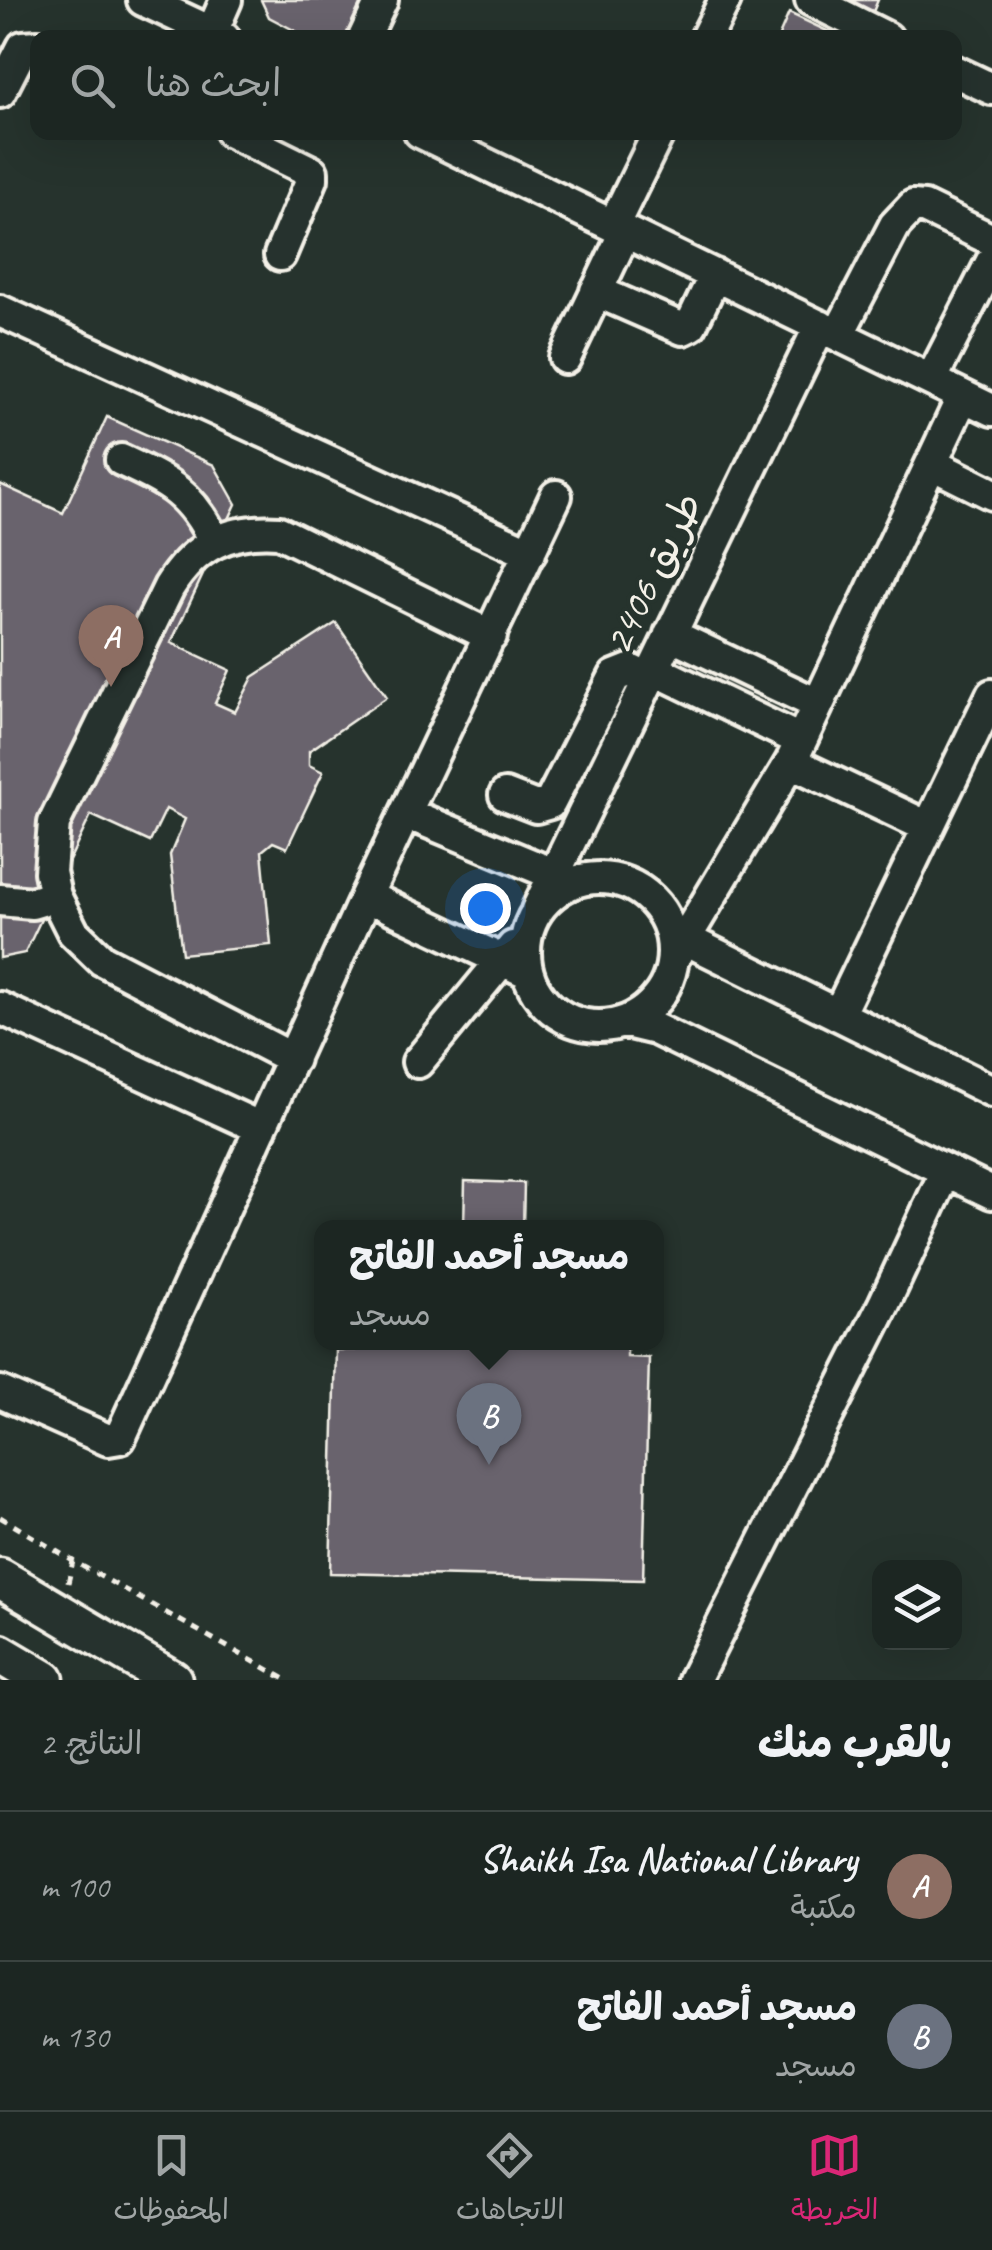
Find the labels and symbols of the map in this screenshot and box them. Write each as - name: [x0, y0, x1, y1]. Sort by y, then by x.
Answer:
- street label: طريق 2406: [591, 483, 715, 663]
- pin: A: [78, 604, 144, 687]
- your location: [460, 883, 511, 934]
- pin: B: [456, 1382, 522, 1465]

